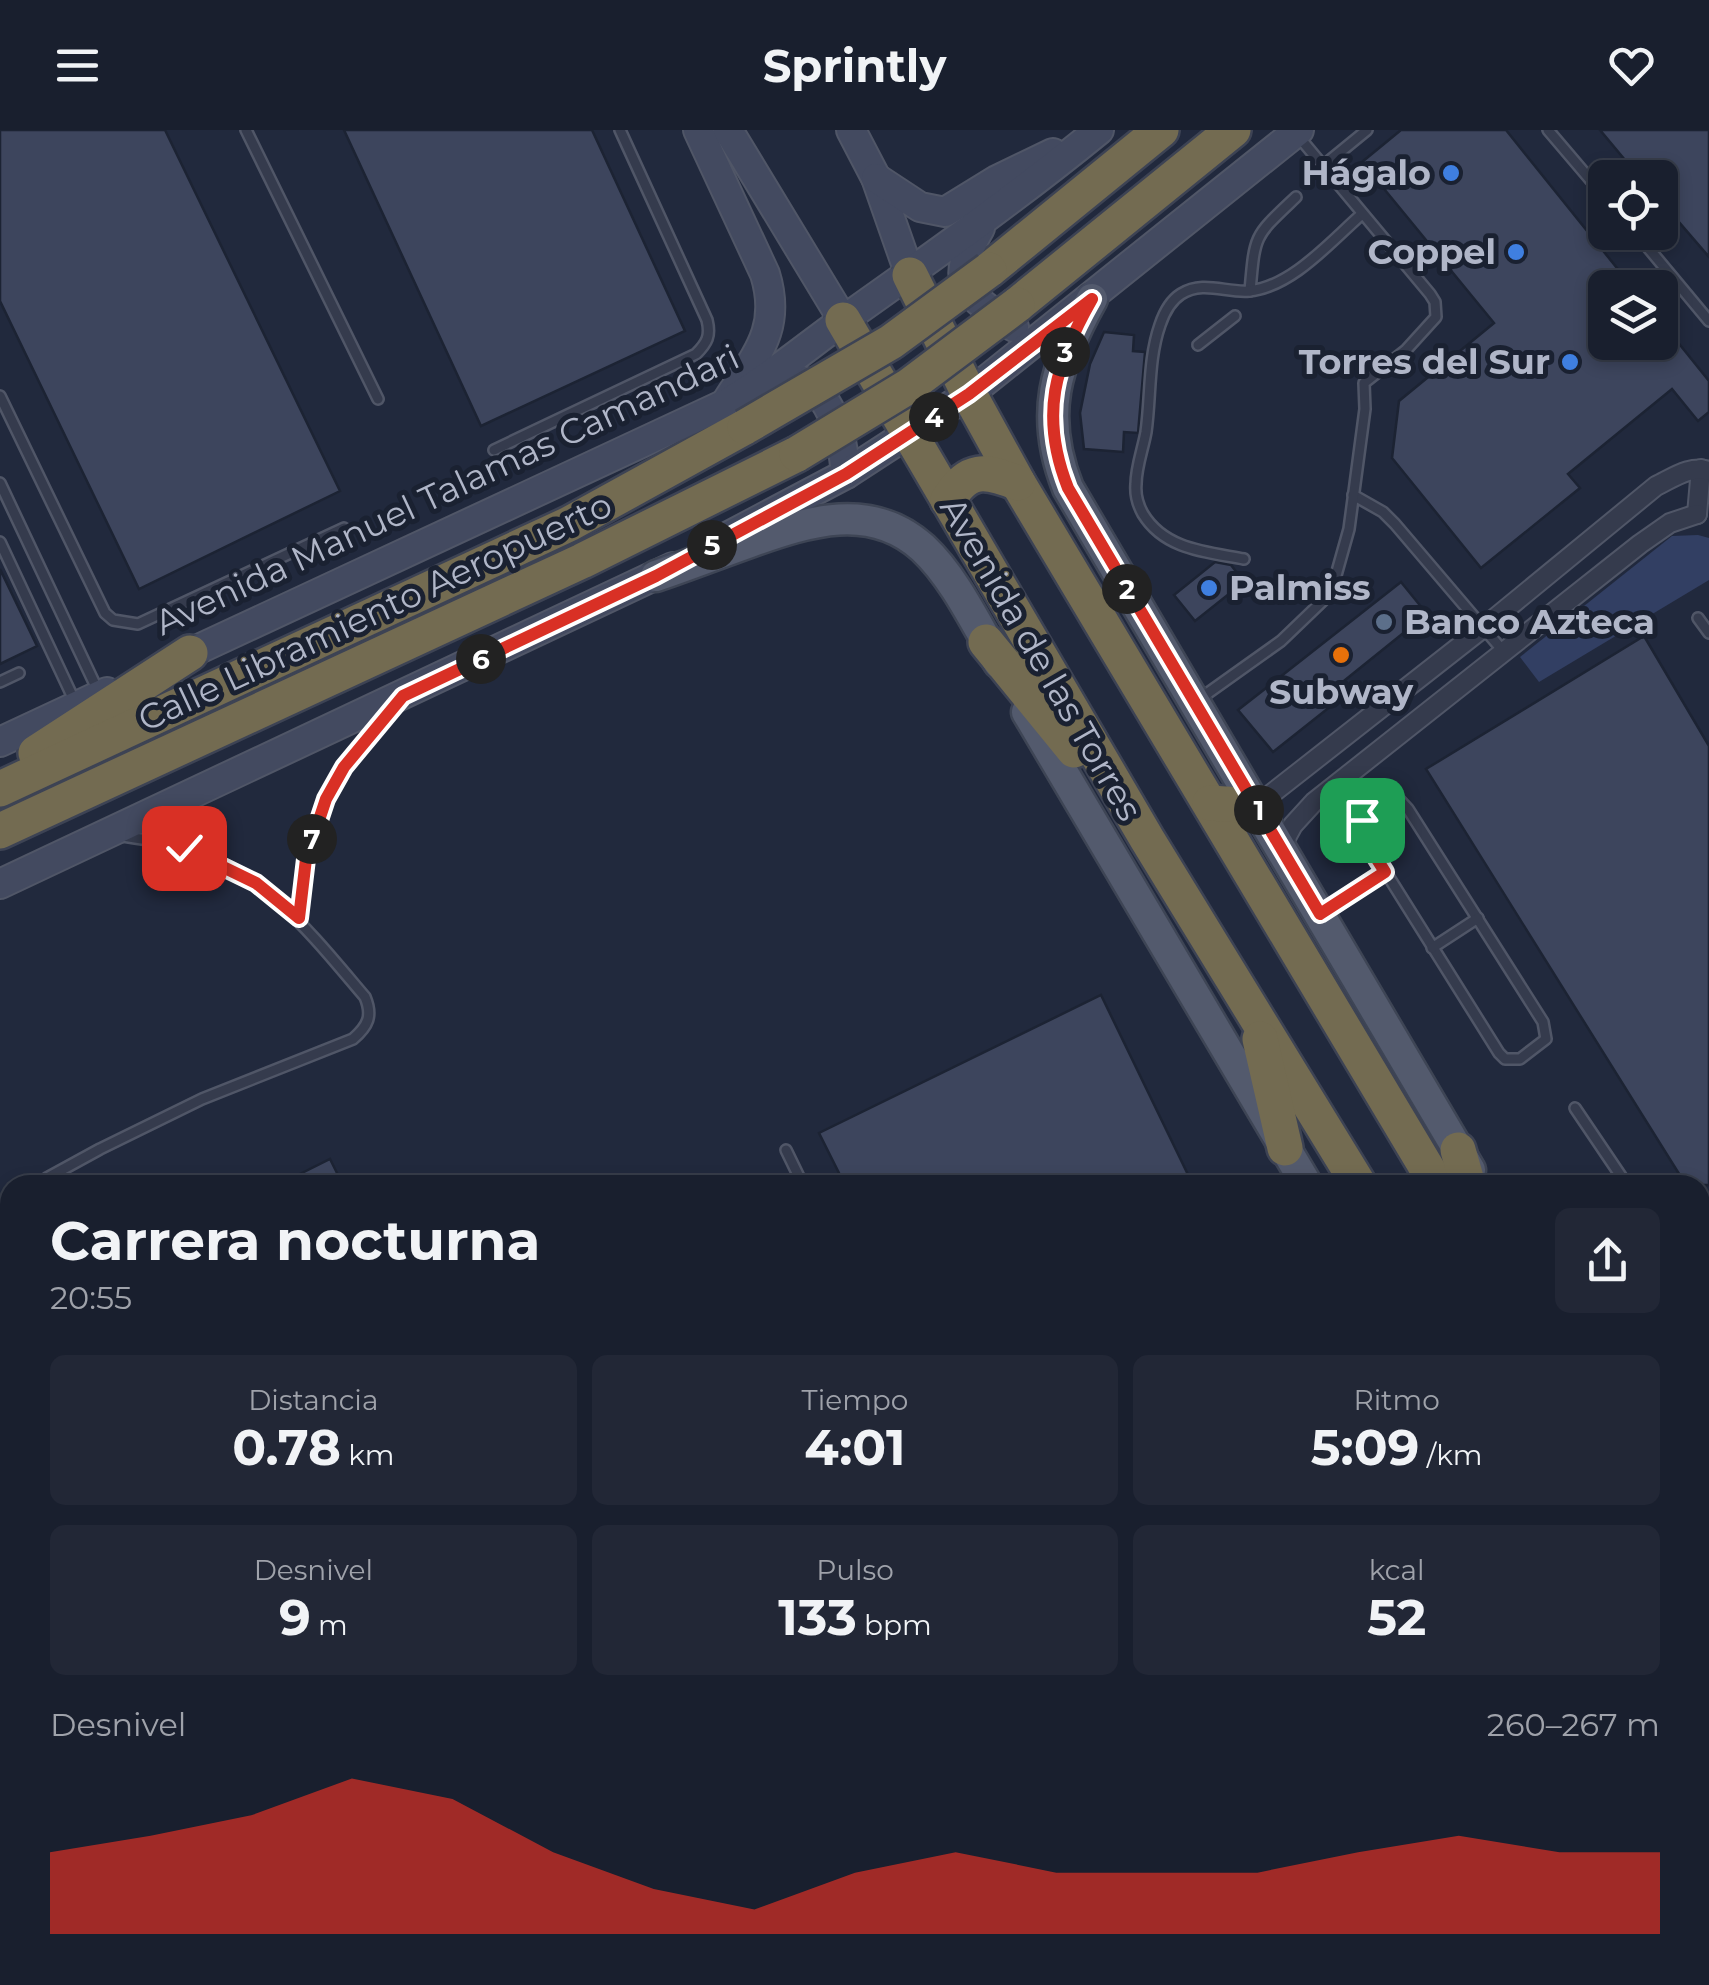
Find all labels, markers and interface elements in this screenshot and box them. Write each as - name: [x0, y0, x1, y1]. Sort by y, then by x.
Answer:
- icon: menu: [50, 38, 105, 93]
- text: Sprintly: [763, 38, 946, 93]
- icon: heart: [1604, 38, 1659, 93]
- place label: Hágalo: [1301, 151, 1431, 194]
- map controls: [1588, 160, 1678, 360]
- button: locate: [1588, 160, 1678, 250]
- marker: Hágalo: [1440, 162, 1462, 184]
- place label: Coppel: [1367, 230, 1496, 273]
- marker: Coppel: [1505, 241, 1527, 263]
- button: layers: [1588, 270, 1678, 360]
- pin: 3: [1040, 327, 1090, 377]
- street label: Avenida Manuel Talamas Camandari: [148, 335, 746, 644]
- text: 3: [1057, 335, 1073, 369]
- place label: Torres del Sur: [1299, 340, 1550, 383]
- marker: Torres del Sur: [1559, 351, 1581, 373]
- pin: 4: [909, 392, 959, 442]
- text: 4: [924, 400, 944, 434]
- street label: Calle Libramiento Aeropuerto: [131, 483, 618, 740]
- street label: Avenida de las Torres: [931, 489, 1152, 828]
- pin: 5: [687, 520, 737, 570]
- text: 5: [704, 528, 720, 562]
- pin: 2: [1102, 564, 1152, 614]
- place label: Palmiss: [1229, 566, 1371, 609]
- text: 2: [1119, 572, 1135, 606]
- marker: Palmiss: [1198, 577, 1220, 599]
- place label: Banco Azteca: [1404, 600, 1655, 643]
- marker: Banco Azteca: [1373, 611, 1395, 633]
- pin: 6: [456, 634, 506, 684]
- text: 6: [472, 642, 490, 676]
- marker: Subway: [1330, 644, 1352, 666]
- place label: Subway: [1269, 670, 1414, 713]
- pin: [1320, 778, 1405, 863]
- pin: 1: [1234, 785, 1284, 835]
- text: 1: [1254, 793, 1264, 827]
- icon: arrive: [1335, 793, 1390, 848]
- pin: [142, 806, 227, 891]
- pin: 7: [287, 814, 337, 864]
- icon: check: [157, 821, 212, 876]
- text: 7: [303, 822, 321, 856]
- text: Carrera nocturna: [50, 1207, 540, 1274]
- button: share: [1555, 1208, 1660, 1313]
- text: 20:55: [50, 1278, 132, 1317]
- text: Distancia: [248, 1383, 378, 1417]
- text: Tiempo: [802, 1383, 908, 1417]
- text: Ritmo: [1354, 1383, 1440, 1417]
- text: 0.78: [232, 1417, 341, 1478]
- text: 4:01: [804, 1417, 906, 1478]
- text: 5:09: [1311, 1417, 1419, 1478]
- text: km: [341, 1438, 394, 1472]
- text: /km: [1419, 1438, 1483, 1472]
- text: Desnivel: [254, 1553, 373, 1587]
- text: Pulso: [816, 1553, 894, 1587]
- text: kcal: [1369, 1553, 1425, 1587]
- text: 9: [279, 1587, 311, 1648]
- text: 133: [778, 1587, 857, 1648]
- text: 52: [1367, 1587, 1426, 1648]
- text: m: [311, 1608, 348, 1642]
- text: bpm: [857, 1608, 932, 1642]
- text: Desnivel: [50, 1705, 186, 1744]
- text: 260–267 m: [1487, 1705, 1660, 1744]

